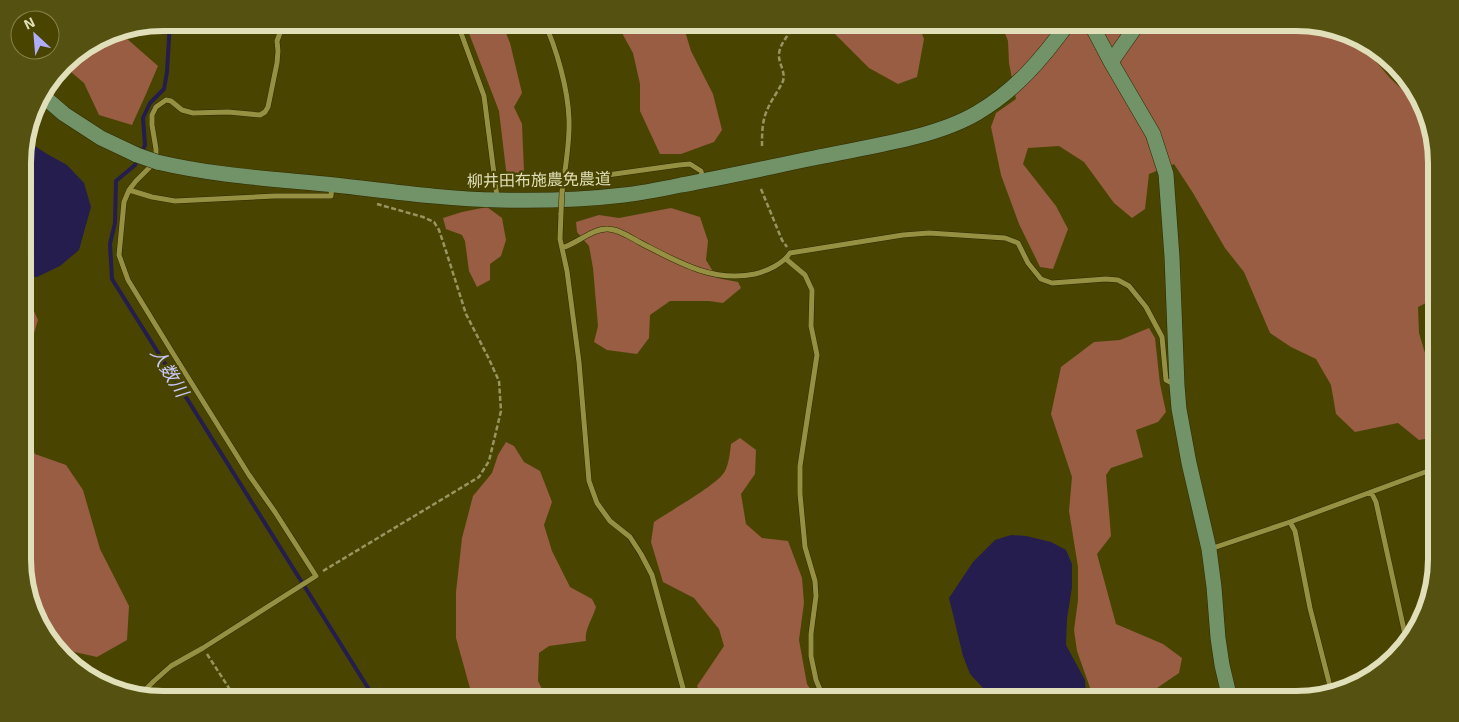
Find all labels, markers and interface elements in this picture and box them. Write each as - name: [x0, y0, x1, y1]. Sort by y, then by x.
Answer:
- north arrow: [10, 10, 60, 60]
- text: N: [21, 13, 37, 33]
- street label: 柳井田布施農免農道: [467, 168, 611, 190]
- water label: 人数川: [146, 343, 195, 402]

